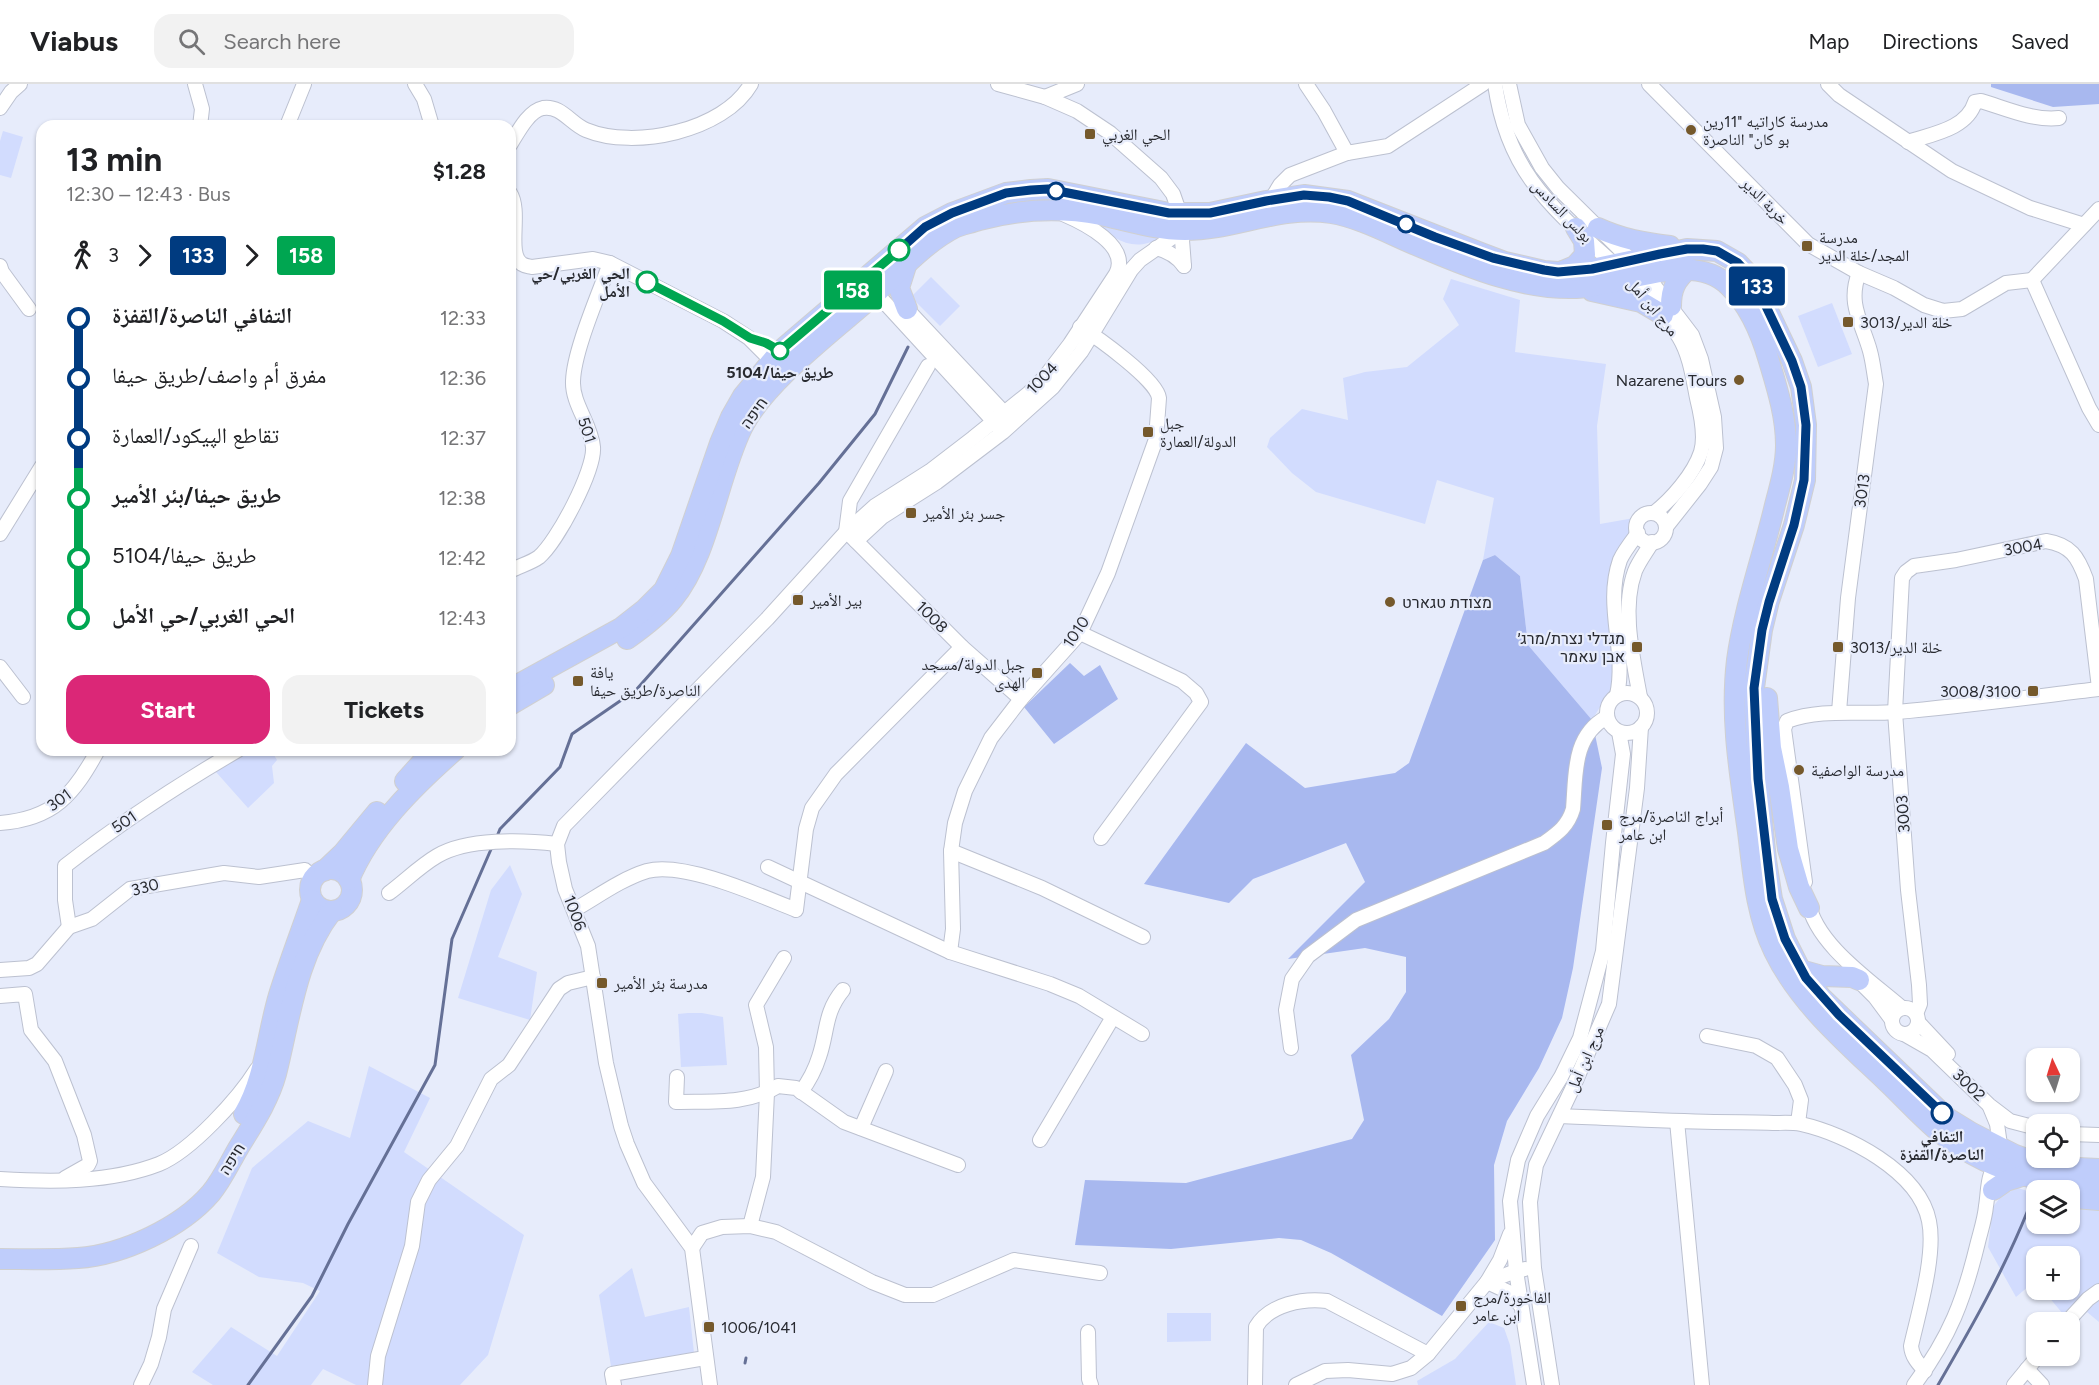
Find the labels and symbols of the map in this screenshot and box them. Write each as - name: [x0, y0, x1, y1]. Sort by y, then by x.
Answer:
- place label: مدرسة كاراتيه "11رين بو كان" الناصرة: [1703, 112, 1828, 150]
- marker: مدرسة كاراتيه "11رين بو كان" الناصرة: [1684, 123, 1698, 137]
- place label: الحي الغربي: [1102, 125, 1170, 147]
- marker: الحي الغربي: [1083, 127, 1097, 141]
- street label: خربة الدير: [1737, 173, 1793, 229]
- street label: بولس السادس: [1527, 176, 1597, 247]
- unlabelled marker: [1047, 182, 1065, 200]
- unlabelled marker: [1397, 215, 1415, 233]
- place label: مدرسة المجد/خلة الدير: [1818, 228, 1909, 265]
- unlabelled marker: [888, 239, 910, 261]
- marker: مدرسة المجد/خلة الدير: [1800, 239, 1814, 253]
- place label: الحي الغربي/حي الأمل: [531, 264, 630, 301]
- line badge: 133: [1722, 266, 1792, 306]
- line badge: 158: [818, 270, 888, 310]
- marker: الحي الغربي/حي الأمل: [636, 271, 658, 293]
- street label: مرج ابن أمل: [1622, 274, 1683, 341]
- place label: 3013/خلة الدير: [1860, 313, 1953, 332]
- marker: 3013/خلة الدير: [1841, 315, 1855, 329]
- marker: طريق حيفا/5104: [771, 342, 789, 360]
- street label: 1004: [1022, 358, 1062, 398]
- place label: طريق حيفا/5104: [726, 363, 834, 382]
- place label: Nazarene Tours: [1616, 371, 1727, 390]
- marker: Nazarene Tours: [1732, 373, 1746, 387]
- street label: חיפה: [736, 394, 772, 432]
- place label: جبل الدولة/العمارة: [1160, 414, 1236, 451]
- street label: 501: [574, 415, 600, 445]
- marker: جبل الدولة/العمارة: [1141, 425, 1155, 439]
- street label: 3013: [1850, 473, 1874, 509]
- place label: جسر بئر الأمير: [922, 504, 1005, 523]
- marker: جسر بئر الأمير: [904, 506, 918, 520]
- street label: 3004: [2002, 534, 2044, 560]
- place label: بير الأمير: [809, 591, 862, 610]
- marker: بير الأمير: [791, 593, 805, 607]
- place label: מצודת טגארט: [1402, 593, 1492, 612]
- marker: מצודת טגארט: [1383, 595, 1397, 609]
- street label: 1008: [912, 597, 952, 637]
- street label: 1010: [1059, 613, 1093, 651]
- place label: מגדלי נצרת/מרג׳ אבן עאמר: [1518, 629, 1625, 666]
- place label: خلة الدير/3013: [1850, 638, 1943, 657]
- marker: מגדלי נצרת/מרג׳ אבן עאמר: [1630, 640, 1644, 654]
- marker: خلة الدير/3013: [1831, 640, 1845, 654]
- place label: جبل الدولة/مسجد الهدى: [921, 655, 1025, 693]
- place label: يافة الناصرة/طريق حيفا: [590, 663, 701, 701]
- marker: جبل الدولة/مسجد الهدى: [1030, 666, 1044, 680]
- marker: يافة الناصرة/طريق حيفا: [571, 674, 585, 688]
- place label: 3008/3100: [1940, 682, 2021, 701]
- marker: 3008/3100: [2026, 684, 2040, 698]
- place label: مدرسة الواصفية: [1811, 761, 1904, 780]
- marker: مدرسة الواصفية: [1792, 763, 1806, 777]
- street label: 301: [43, 785, 75, 815]
- street label: 3003: [1892, 794, 1914, 834]
- street label: 501: [108, 807, 140, 837]
- place label: أبراج الناصرة/مرج ابن عامر: [1618, 807, 1723, 845]
- marker: أبراج الناصرة/مرج ابن عامر: [1600, 818, 1614, 832]
- street label: 330: [129, 874, 161, 900]
- street label: 1006: [560, 893, 590, 933]
- place label: مدرسة بئر الأمير: [613, 974, 708, 993]
- marker: مدرسة بئر الأمير: [595, 976, 609, 990]
- street label: مرج ابن أمل: [1562, 1023, 1609, 1095]
- north arrow: [2026, 1048, 2080, 1102]
- street label: 3002: [1949, 1065, 1989, 1105]
- marker: التفافي الناصرة/القفزة: [1931, 1102, 1953, 1124]
- place label: التفافي الناصرة/القفزة: [1900, 1127, 1984, 1164]
- street label: חיפה: [215, 1140, 249, 1178]
- place label: الفاخورة/مرج ابن عامر: [1472, 1288, 1551, 1326]
- marker: الفاخورة/مرج ابن عامر: [1454, 1299, 1468, 1313]
- place label: 1006/1041: [721, 1318, 797, 1337]
- marker: 1006/1041: [702, 1320, 716, 1334]

